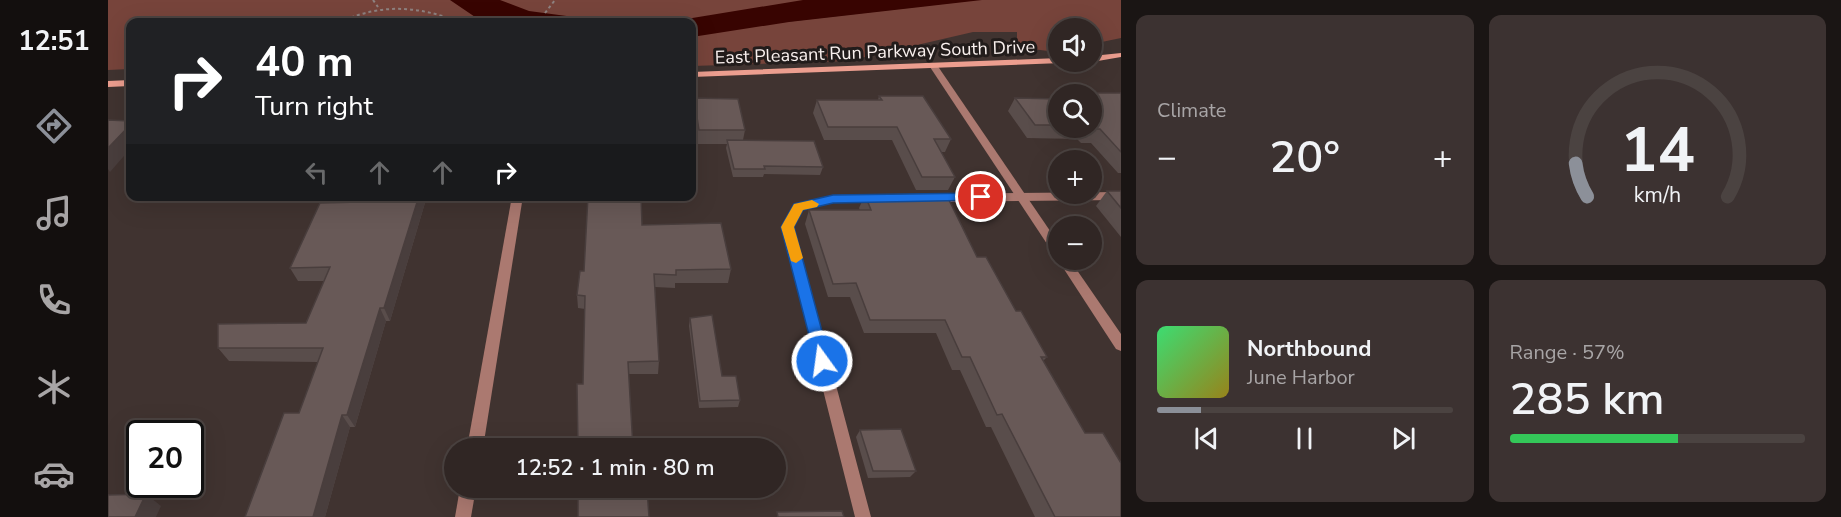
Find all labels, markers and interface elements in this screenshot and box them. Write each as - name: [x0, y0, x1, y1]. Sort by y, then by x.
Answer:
- map controls: [1048, 18, 1102, 270]
- button: sound: [1048, 18, 1102, 72]
- text: 12:51: [18, 23, 90, 60]
- text: 40 m: [255, 34, 354, 91]
- street label: East Pleasant Run Parkway South Drive: [714, 34, 1036, 70]
- icon: right: [156, 42, 234, 120]
- button: search: [1048, 84, 1102, 138]
- text: Turn right: [255, 88, 373, 125]
- text: Climate: [1157, 97, 1226, 124]
- icon: directions: [33, 105, 75, 147]
- text: 14: [1620, 108, 1695, 193]
- text: 20°: [1269, 127, 1340, 188]
- text: −: [1157, 135, 1177, 180]
- text: +: [1433, 135, 1452, 180]
- button: +: [1048, 150, 1102, 204]
- icon: left: [300, 156, 333, 189]
- icon: ahead: [363, 156, 396, 189]
- icon: ahead: [426, 156, 459, 189]
- icon: right: [489, 156, 522, 189]
- pin: [955, 171, 1006, 222]
- icon: arrive: [964, 180, 997, 213]
- text: km/h: [1634, 180, 1681, 210]
- icon: music: [33, 192, 75, 234]
- button: −: [1048, 216, 1102, 270]
- icon: phone: [33, 279, 75, 321]
- position arrow: [790, 329, 854, 393]
- text: Northbound: [1247, 334, 1371, 364]
- text: Range · 57%: [1510, 339, 1625, 366]
- text: June Harbor: [1247, 364, 1355, 391]
- icon: climate: [33, 366, 75, 408]
- text: 285 km: [1510, 369, 1665, 430]
- speed limit sign: 20: [126, 420, 204, 498]
- icon: previous: [1190, 422, 1223, 455]
- icon: pause: [1288, 422, 1321, 455]
- icon: next: [1387, 422, 1420, 455]
- icon: car: [33, 453, 75, 495]
- text: 12:52 · 1 min · 80 m: [516, 453, 714, 483]

